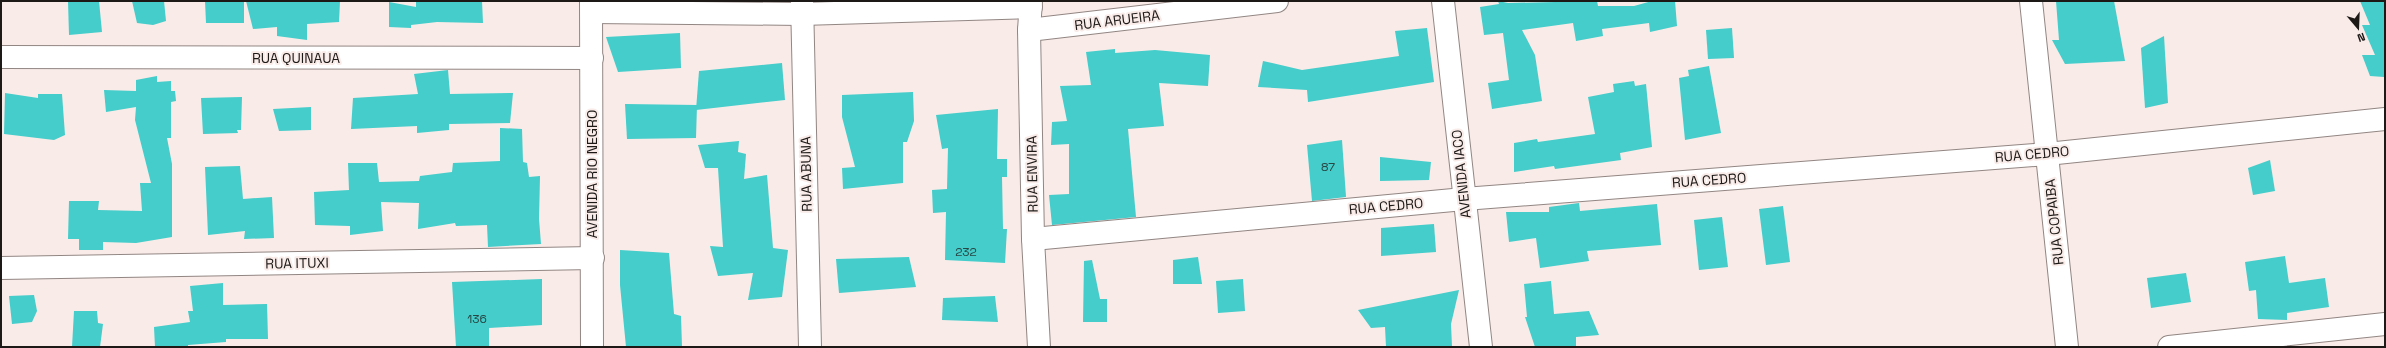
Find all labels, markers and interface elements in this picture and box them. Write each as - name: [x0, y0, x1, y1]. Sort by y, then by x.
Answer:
- street label: RUA ARUEIRA: [1073, 6, 1161, 34]
- north arrow: [2338, 8, 2378, 48]
- text: N: [2355, 30, 2367, 45]
- street label: RUA QUINAUA: [252, 49, 340, 67]
- street label: AVENIDA RIO NEGRO: [583, 110, 601, 238]
- street label: AVENIDA IACO: [1447, 129, 1475, 219]
- street label: RUA ENVIRA: [1022, 135, 1042, 213]
- street label: RUA ABUNA: [796, 136, 816, 212]
- street label: RUA CEDRO: [1994, 142, 2070, 166]
- house number: 87: [1321, 159, 1335, 175]
- street label: RUA CEDRO: [1671, 168, 1747, 192]
- street label: RUA COPAIBA: [2041, 178, 2067, 266]
- street label: RUA CEDRO: [1348, 194, 1424, 218]
- house number: 232: [955, 244, 977, 260]
- street label: RUA ITUXI: [265, 253, 329, 273]
- house number: 136: [467, 311, 487, 327]

